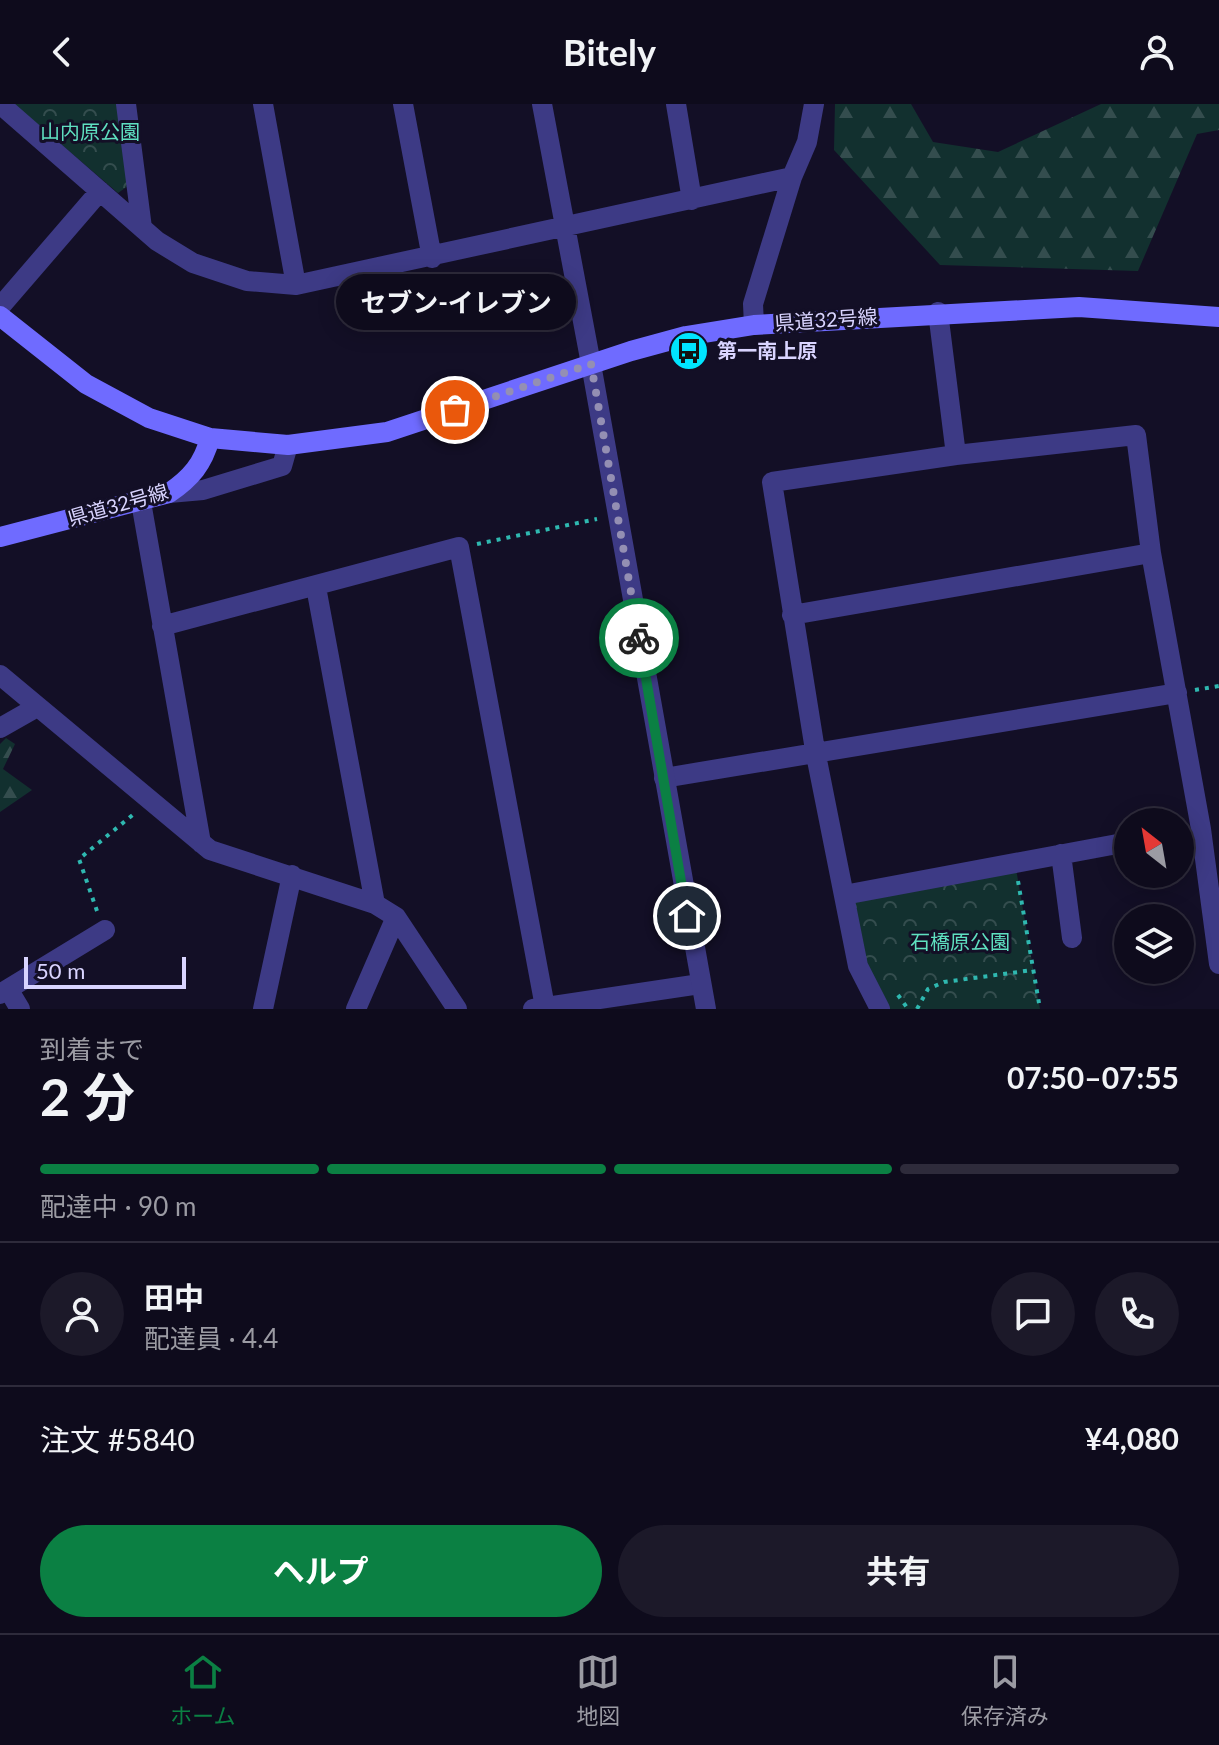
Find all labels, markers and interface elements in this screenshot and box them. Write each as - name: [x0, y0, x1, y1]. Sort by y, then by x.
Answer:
- icon: back: [40, 30, 84, 74]
- text: Bitely: [563, 30, 656, 74]
- icon: person: [1135, 30, 1179, 74]
- park label: 山内原公園: [40, 119, 140, 143]
- callout: セブン-イレブン: [335, 274, 575, 330]
- text: セブン-イレブン: [360, 286, 552, 318]
- street label: 県道32号線: [774, 303, 878, 335]
- bus stop icon: 第一南上原: [668, 330, 710, 372]
- place label: 第一南上原: [717, 338, 817, 362]
- pin: [421, 376, 489, 444]
- icon: bag: [433, 388, 477, 432]
- street label: 県道32号線: [65, 478, 171, 530]
- courier: [599, 598, 679, 678]
- icon: bike: [617, 616, 661, 660]
- north arrow: [1114, 808, 1194, 888]
- map controls: [1114, 808, 1194, 984]
- pin: [653, 882, 721, 950]
- icon: home: [665, 894, 709, 938]
- button: layers: [1114, 904, 1194, 984]
- park label: 石橋原公園: [910, 929, 1010, 953]
- scale bar: [24, 953, 186, 989]
- text: 50 m: [36, 957, 85, 984]
- text: 到着まで: [40, 1033, 144, 1065]
- text: 07:50–07:55: [1007, 1059, 1179, 1095]
- text: 2 分: [40, 1065, 135, 1127]
- text: 配達中 · 90 m: [40, 1190, 196, 1222]
- button: person: [40, 1272, 124, 1356]
- button: chat: [991, 1272, 1075, 1356]
- button: phone: [1095, 1272, 1179, 1356]
- text: 田中: [144, 1279, 204, 1315]
- text: 配達員 · 4.4: [144, 1322, 278, 1354]
- text: ¥4,080: [1085, 1420, 1179, 1456]
- text: 注文 #5840: [40, 1421, 195, 1457]
- button: ヘルプ: [40, 1525, 602, 1617]
- button: 共有: [618, 1525, 1179, 1617]
- tab: ホーム: [170, 1650, 236, 1730]
- tab: 地図: [576, 1650, 620, 1730]
- tab: 保存済み: [961, 1650, 1049, 1730]

